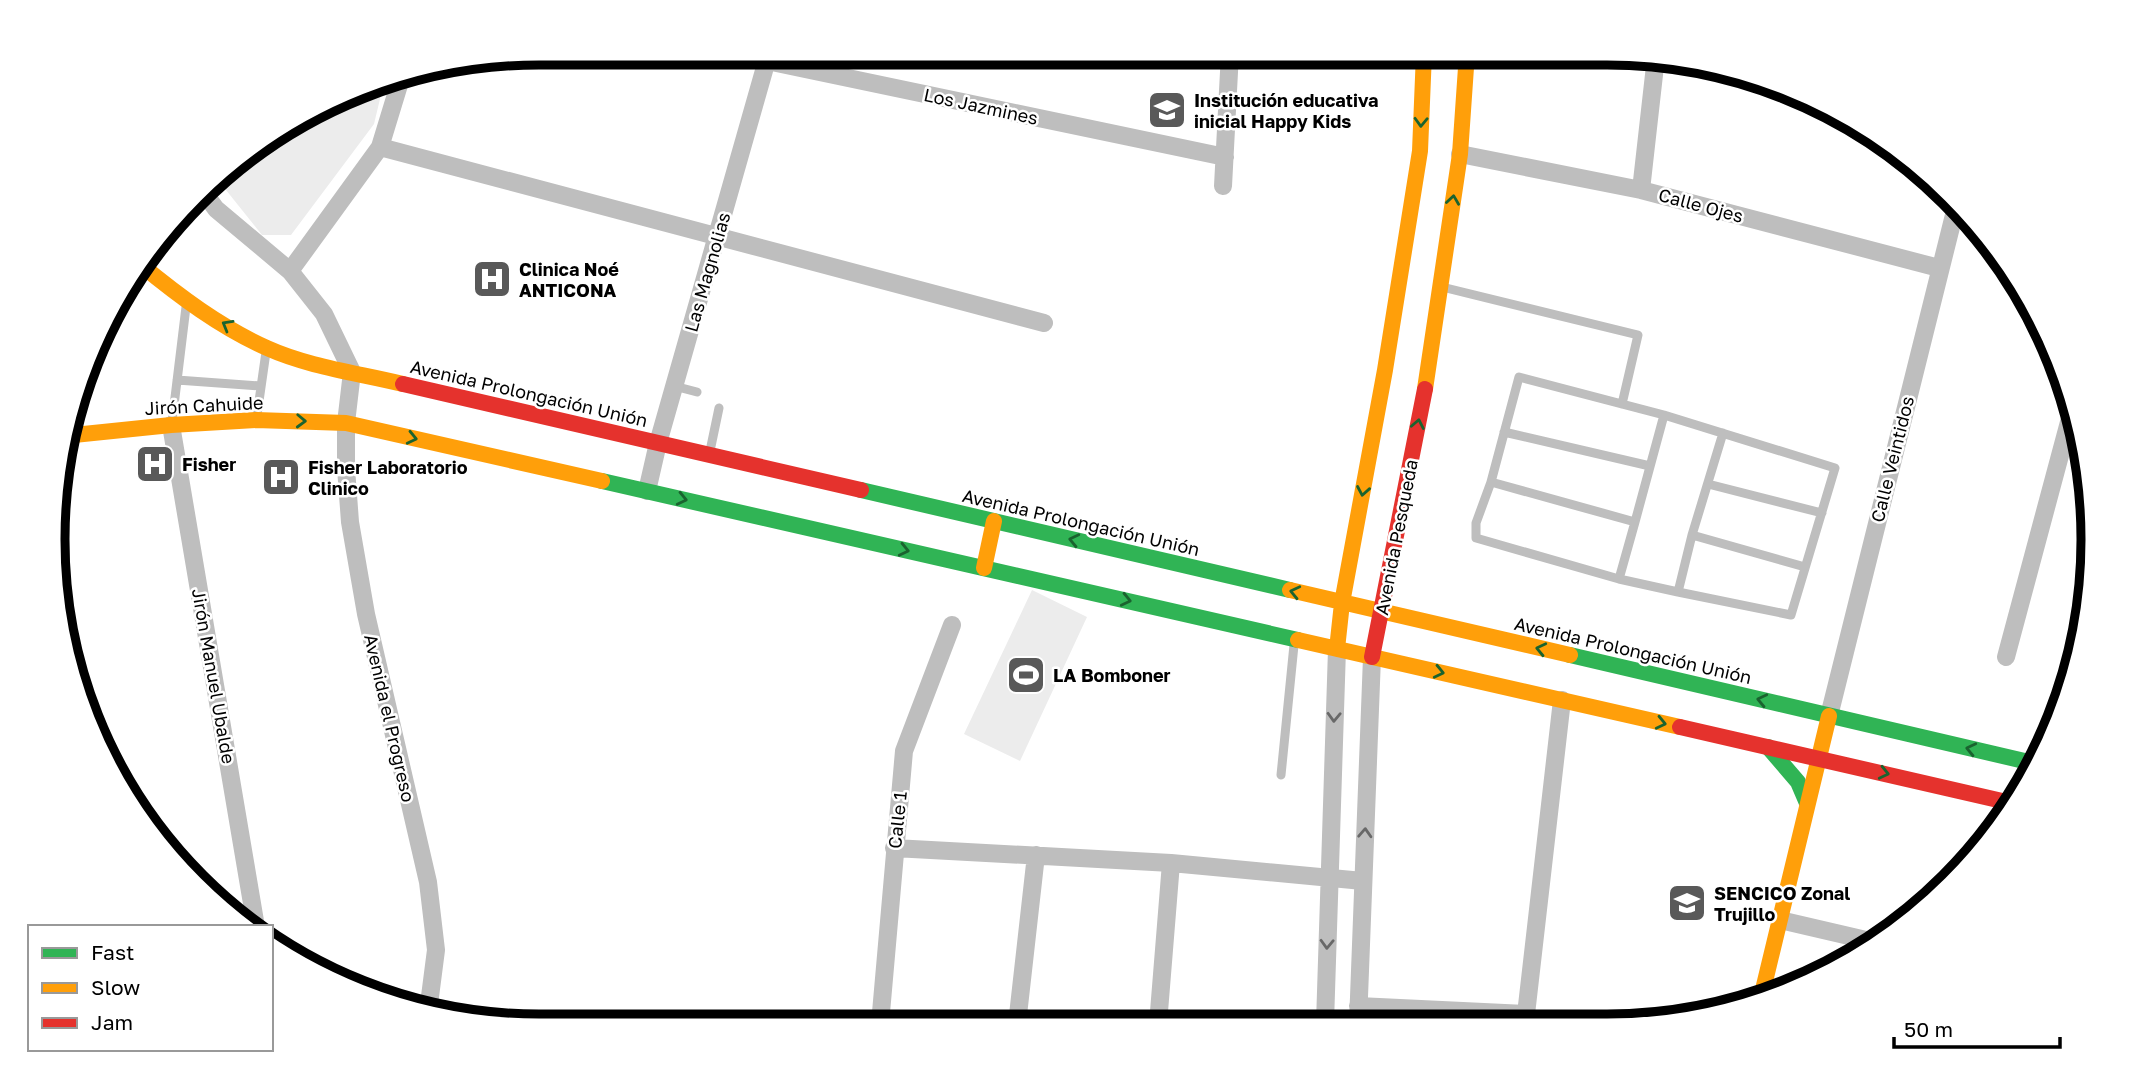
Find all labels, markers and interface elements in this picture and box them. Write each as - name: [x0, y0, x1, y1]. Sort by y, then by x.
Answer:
- street label: Los Jazmines: [922, 83, 1040, 129]
- school or university icon: Institución educativa inicial Happy Kids: [1146, 89, 1188, 131]
- place label: Institución educativa inicial Happy Kids: [1194, 89, 1378, 132]
- one-way arrow: [1413, 117, 1429, 127]
- street label: Calle Ojes: [1656, 183, 1746, 227]
- one-way arrow: [1446, 194, 1461, 205]
- street label: Las Magnolias: [679, 210, 735, 334]
- hospital icon: Clinica Noé ANTICONA: [471, 258, 513, 300]
- place label: Clinica Noé ANTICONA: [519, 258, 619, 301]
- one-way arrow: [221, 320, 234, 333]
- street label: Avenida Prolongación Unión: [408, 355, 650, 431]
- street label: Jirón Cahuide: [144, 391, 264, 419]
- street label: Calle Veintidos: [1866, 394, 1918, 524]
- one-way arrow: [296, 414, 307, 429]
- one-way arrow: [1410, 418, 1425, 430]
- one-way arrow: [406, 430, 418, 444]
- hospital icon: Fisher: [134, 443, 176, 485]
- place label: Fisher: [182, 453, 236, 475]
- hospital icon: Fisher Laboratorio Clinico: [260, 456, 302, 498]
- place label: Fisher Laboratorio Clinico: [308, 456, 468, 499]
- street label: Avenida Pesqueda: [1370, 457, 1422, 617]
- street label: Avenida Prolongación Unión: [960, 484, 1202, 560]
- one-way arrow: [1356, 485, 1371, 497]
- one-way arrow: [676, 491, 688, 506]
- one-way arrow: [1068, 534, 1080, 548]
- one-way arrow: [898, 542, 910, 556]
- one-way arrow: [1289, 585, 1301, 600]
- street label: Jirón Manuel Ubalde: [188, 587, 240, 765]
- one-way arrow: [1120, 592, 1132, 606]
- street label: Avenida Prolongación Unión: [1512, 612, 1754, 688]
- street label: Avenida el Progreso: [360, 632, 420, 804]
- one-way arrow: [1535, 642, 1547, 657]
- sports icon: LA Bomboner: [1005, 654, 1047, 696]
- place label: LA Bomboner: [1053, 664, 1171, 686]
- one-way arrow: [1433, 664, 1445, 678]
- one-way arrow: [1756, 694, 1768, 708]
- one-way arrow: [1327, 712, 1342, 723]
- one-way arrow: [1655, 714, 1667, 729]
- one-way arrow: [1965, 742, 1977, 757]
- one-way arrow: [1878, 765, 1890, 780]
- street label: Calle 1: [883, 790, 911, 850]
- one-way arrow: [1357, 827, 1372, 838]
- school or university icon: SENCICO Zonal Trujillo: [1666, 882, 1708, 924]
- place label: SENCICO Zonal Trujillo: [1714, 882, 1850, 925]
- legend: [28, 925, 273, 1051]
- text: Fast: [91, 939, 134, 965]
- one-way arrow: [1319, 940, 1335, 950]
- text: Slow: [91, 974, 140, 1000]
- scale bar: [1894, 1006, 2060, 1050]
- text: Jam: [91, 1009, 133, 1035]
- text: 50 m: [1904, 1016, 1953, 1042]

